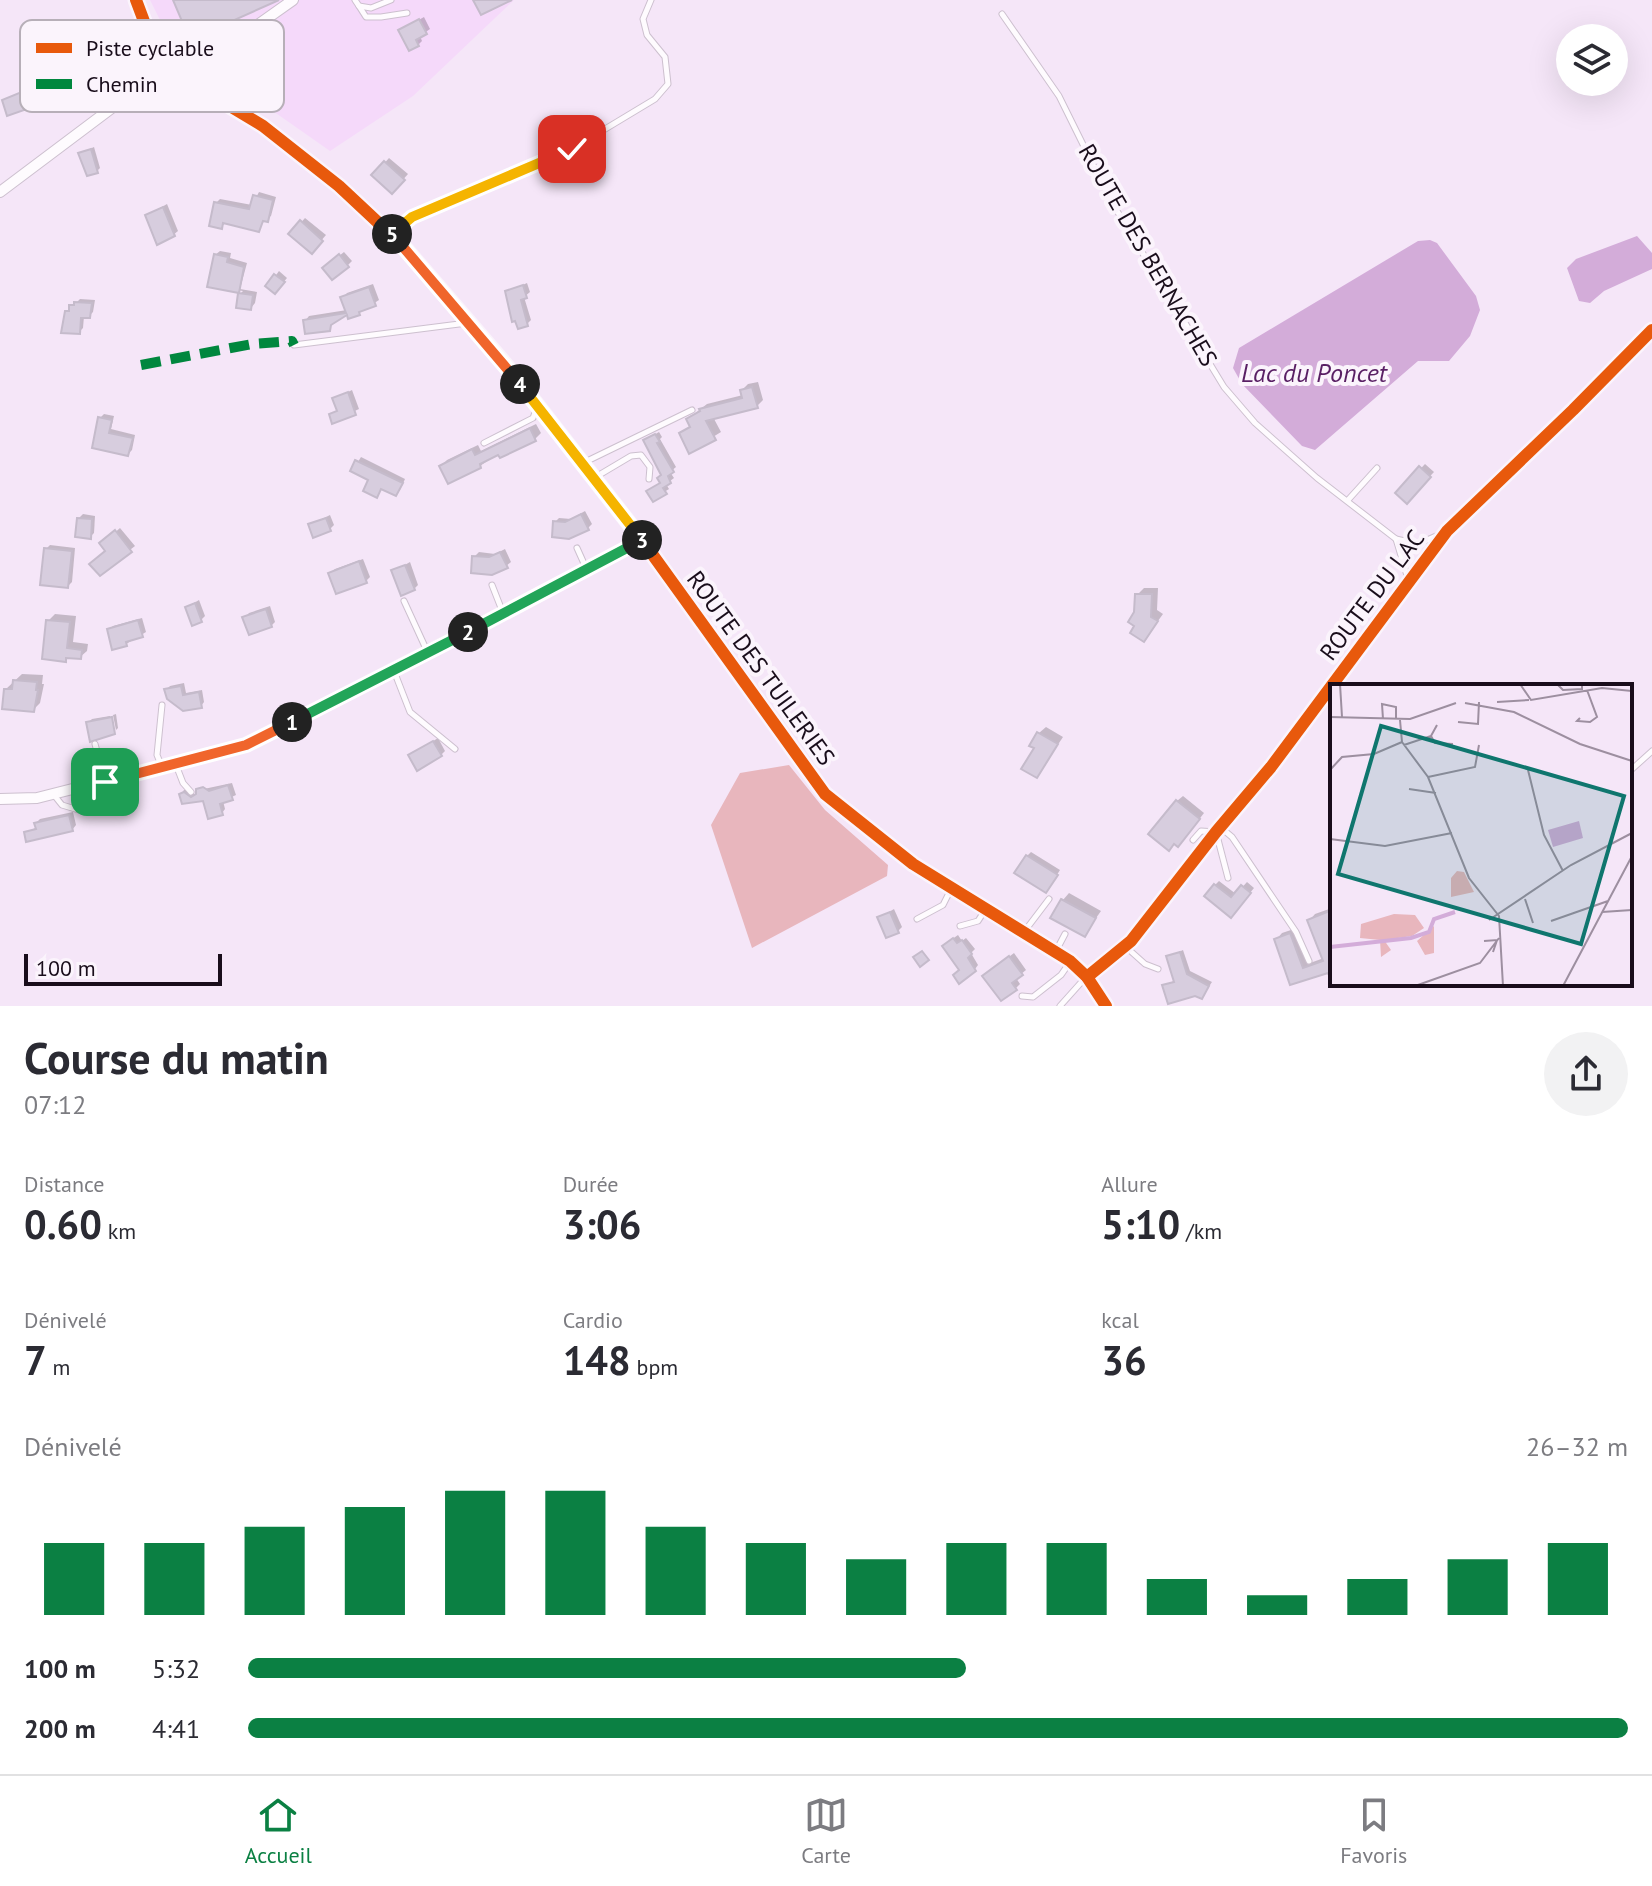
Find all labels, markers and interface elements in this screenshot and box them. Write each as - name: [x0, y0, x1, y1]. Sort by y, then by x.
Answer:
- legend: [20, 20, 284, 112]
- map controls: [1556, 24, 1628, 96]
- button: layers: [1556, 24, 1628, 96]
- text: Piste cyclable: [86, 34, 214, 62]
- text: Chemin: [86, 70, 158, 98]
- pin: [538, 115, 606, 183]
- icon: check: [550, 127, 594, 171]
- street label: ROUTE DES BERNACHES: [1072, 138, 1224, 372]
- pin: 5: [372, 214, 412, 254]
- text: 5: [386, 220, 398, 248]
- water label: Lac du Poncet: [1241, 356, 1389, 389]
- pin: 4: [500, 364, 540, 404]
- text: 4: [514, 370, 526, 398]
- pin: 3: [622, 520, 662, 560]
- street label: ROUTE DU LAC: [1313, 524, 1431, 666]
- text: 3: [636, 526, 648, 554]
- street label: ROUTE DES TUILERIES: [680, 565, 842, 771]
- pin: 2: [448, 612, 488, 652]
- text: 2: [462, 618, 474, 646]
- inset map: [1330, 684, 1632, 986]
- pin: 1: [272, 702, 312, 742]
- text: 1: [286, 708, 298, 736]
- pin: [71, 748, 139, 816]
- icon: arrive: [83, 760, 127, 804]
- scale bar: [24, 950, 222, 986]
- text: 100 m: [36, 954, 96, 982]
- text: Course du matin: [24, 1029, 329, 1086]
- button: share: [1544, 1032, 1628, 1116]
- text: 07:12: [24, 1088, 86, 1121]
- text: Distance: [24, 1170, 105, 1198]
- text: Durée: [563, 1170, 619, 1198]
- text: Allure: [1101, 1170, 1158, 1198]
- text: 0.60: [24, 1198, 102, 1250]
- text: 3:06: [563, 1198, 641, 1250]
- text: 5:10: [1101, 1198, 1180, 1250]
- text: km: [102, 1217, 136, 1245]
- text: /km: [1180, 1217, 1222, 1245]
- text: Dénivelé: [24, 1306, 107, 1334]
- text: Cardio: [563, 1306, 623, 1334]
- text: kcal: [1101, 1306, 1139, 1334]
- text: 7: [24, 1334, 47, 1386]
- text: 148: [563, 1334, 631, 1386]
- text: 36: [1101, 1334, 1147, 1386]
- text: m: [47, 1353, 70, 1381]
- text: bpm: [631, 1353, 678, 1381]
- text: Dénivelé: [24, 1430, 122, 1463]
- text: 26–32 m: [1526, 1430, 1628, 1463]
- text: 100 m: [24, 1652, 96, 1685]
- text: 5:32: [152, 1652, 200, 1685]
- text: 200 m: [24, 1712, 96, 1745]
- text: 4:41: [152, 1712, 200, 1745]
- tab: Accueil: [245, 1793, 312, 1869]
- tab: Carte: [801, 1793, 851, 1869]
- tab: Favoris: [1340, 1793, 1407, 1869]

